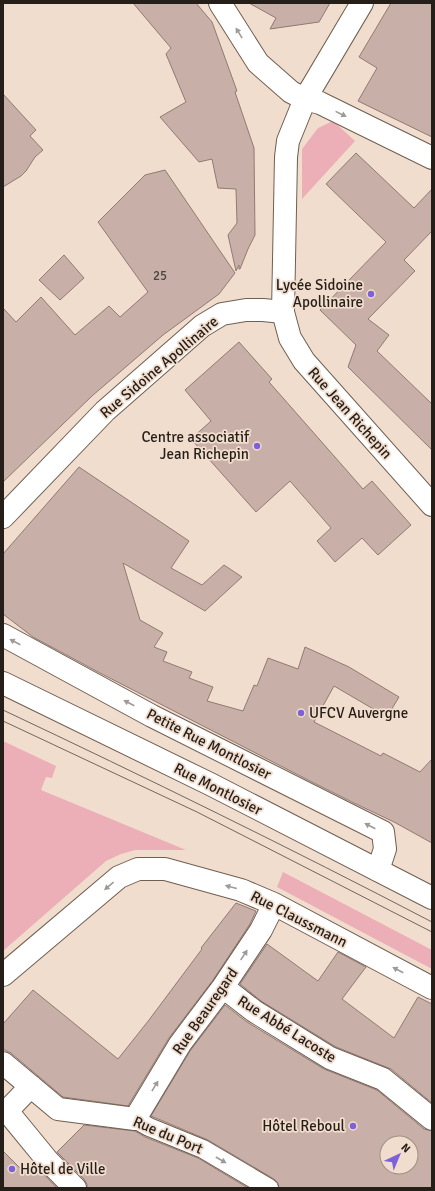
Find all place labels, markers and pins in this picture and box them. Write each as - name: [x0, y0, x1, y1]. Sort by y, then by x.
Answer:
- place label: Lycée Sidoine Apollinaire: [276, 276, 363, 311]
- marker: Lycée Sidoine Apollinaire: [366, 289, 376, 299]
- place label: Centre associatif Jean Richepin: [141, 428, 250, 463]
- marker: Centre associatif Jean Richepin: [252, 441, 262, 451]
- place label: UFCV Auvergne: [309, 704, 408, 722]
- marker: UFCV Auvergne: [296, 708, 306, 718]
- place label: Hôtel Reboul: [262, 1117, 345, 1135]
- marker: Hôtel Reboul: [348, 1121, 358, 1131]
- place label: Hôtel de Ville: [20, 1160, 106, 1178]
- marker: Hôtel de Ville: [7, 1164, 17, 1174]

